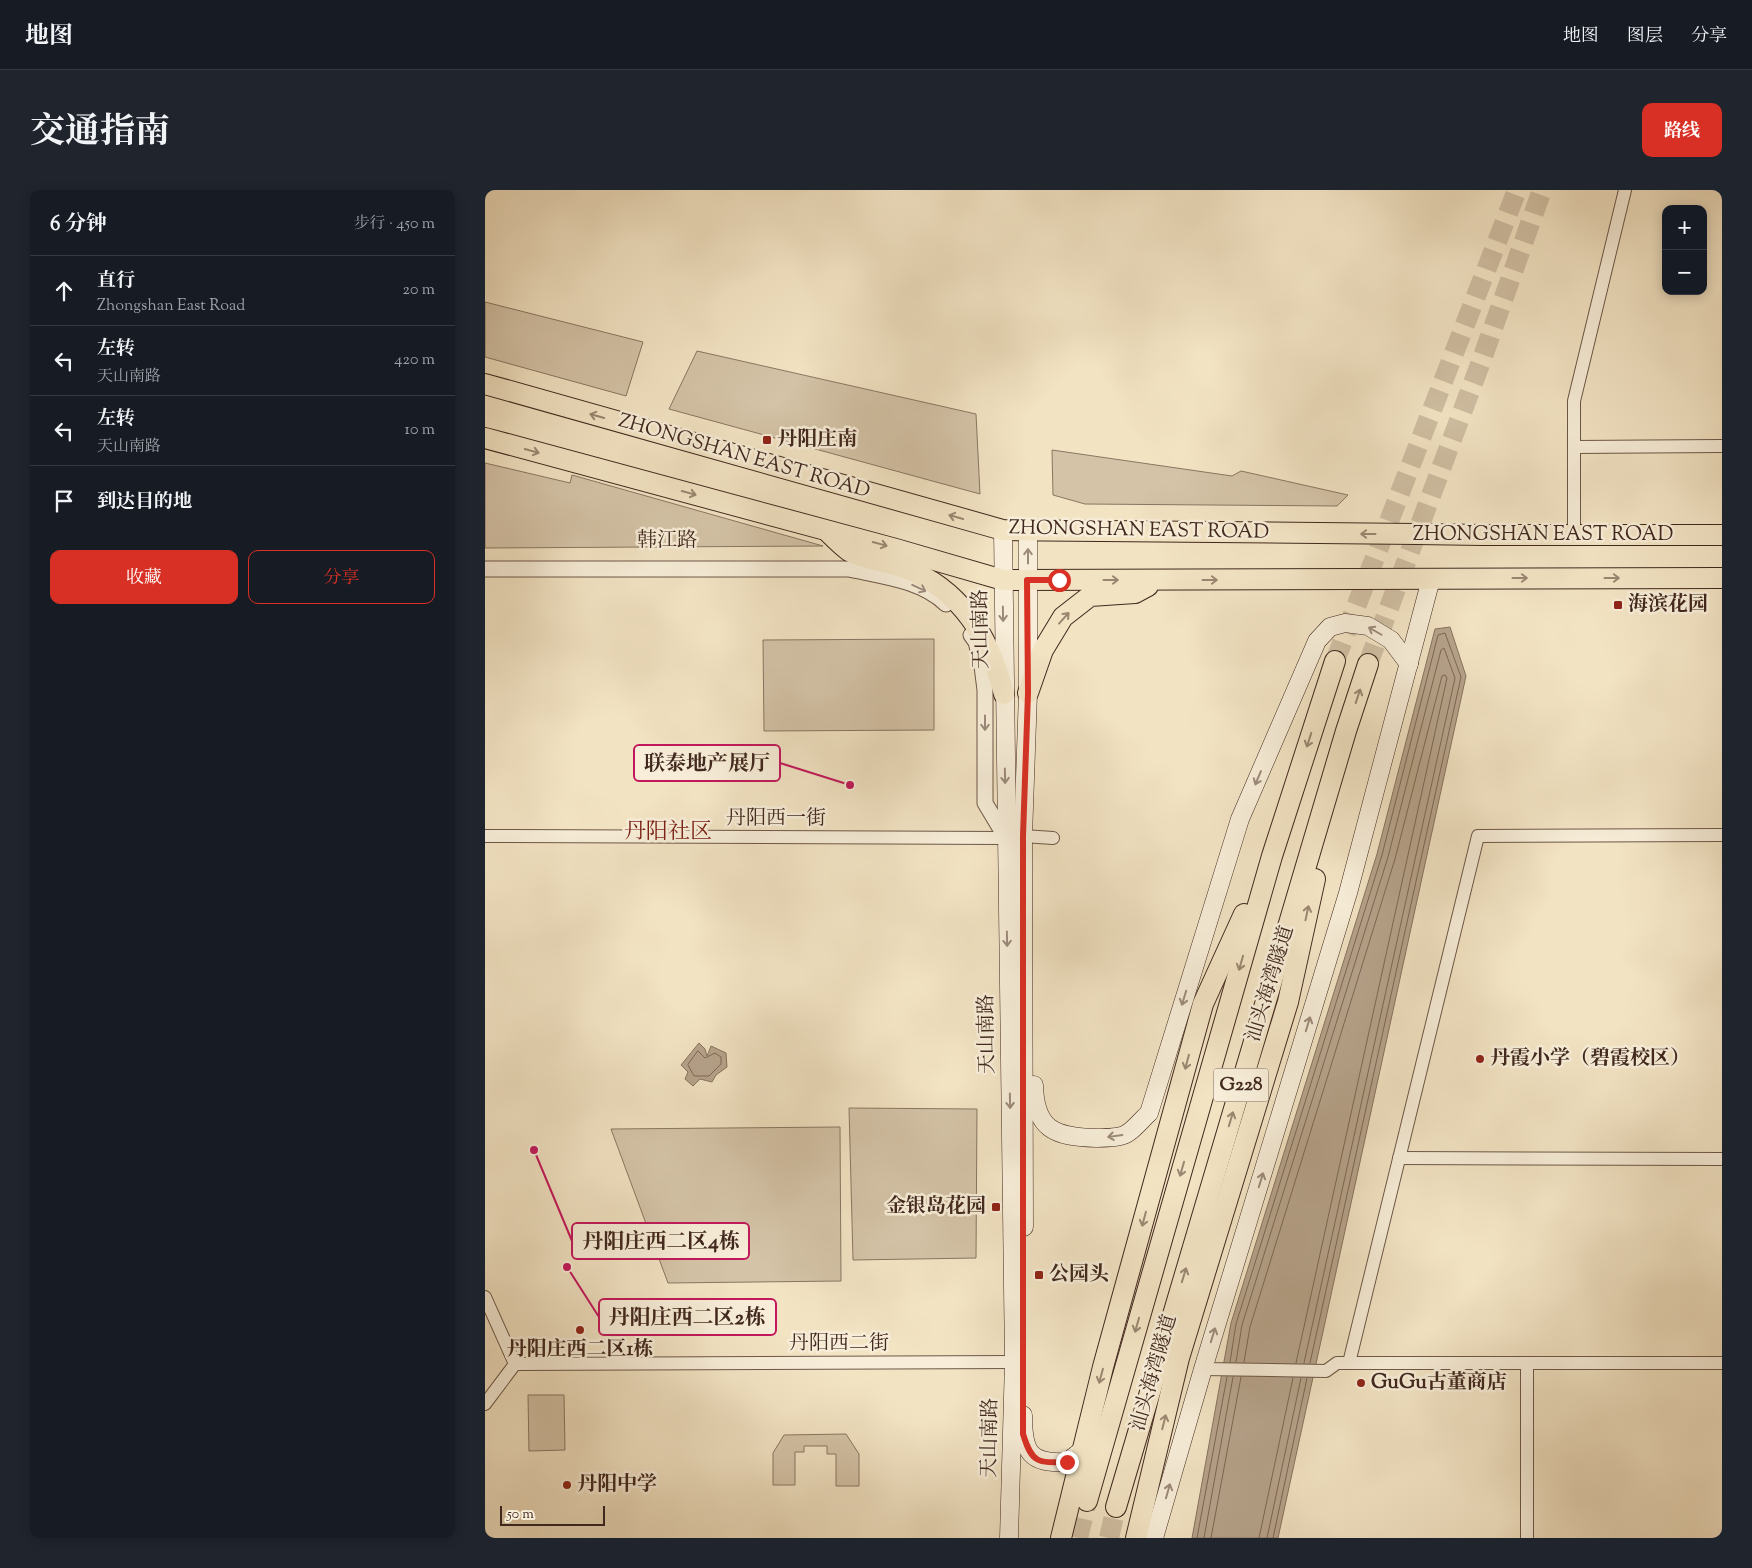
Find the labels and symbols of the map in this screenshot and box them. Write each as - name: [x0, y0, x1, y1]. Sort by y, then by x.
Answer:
- street label: ZHONGSHAN EAST ROAD: [615, 407, 873, 507]
- one-way arrow: [590, 410, 606, 420]
- place label: 丹阳庄南: [777, 426, 857, 455]
- marker: 丹阳庄南: [761, 434, 773, 446]
- one-way arrow: [524, 447, 540, 456]
- one-way arrow: [681, 489, 697, 498]
- one-way arrow: [948, 511, 964, 521]
- street label: ZHONGSHAN EAST ROAD: [1008, 514, 1270, 548]
- street label: ZHONGSHAN EAST ROAD: [1413, 521, 1673, 550]
- street label: 韩江路: [637, 527, 697, 556]
- one-way arrow: [1360, 529, 1376, 539]
- one-way arrow: [871, 540, 887, 550]
- one-way arrow: [1023, 548, 1033, 564]
- route start: [1048, 569, 1071, 592]
- one-way arrow: [1511, 573, 1527, 583]
- one-way arrow: [1604, 573, 1620, 583]
- one-way arrow: [1103, 575, 1119, 585]
- one-way arrow: [1201, 575, 1217, 585]
- one-way arrow: [911, 583, 926, 593]
- street label: 天山南路: [967, 589, 997, 669]
- place label: 海滨花园: [1628, 591, 1708, 620]
- marker: 海滨花园: [1612, 599, 1624, 611]
- one-way arrow: [998, 605, 1008, 621]
- one-way arrow: [1057, 612, 1069, 625]
- one-way arrow: [1368, 625, 1383, 635]
- one-way arrow: [1354, 688, 1363, 704]
- one-way arrow: [980, 714, 990, 730]
- one-way arrow: [1304, 732, 1313, 748]
- callout: 联泰地产展厅: [634, 745, 780, 781]
- text: 联泰地产展厅: [644, 750, 770, 780]
- one-way arrow: [1000, 768, 1010, 784]
- one-way arrow: [1253, 770, 1263, 785]
- street label: 丹阳西一街: [726, 805, 826, 834]
- district label: 丹阳社区: [624, 817, 712, 849]
- one-way arrow: [1303, 905, 1313, 921]
- street label: 汕头海湾隧道: [1240, 922, 1302, 1046]
- one-way arrow: [1003, 930, 1012, 946]
- one-way arrow: [1236, 954, 1245, 970]
- one-way arrow: [1179, 990, 1189, 1006]
- street label: 天山南路: [973, 994, 1003, 1074]
- one-way arrow: [1304, 1017, 1314, 1033]
- place label: 丹霞小学（碧霞校区）: [1490, 1045, 1690, 1074]
- marker: 丹霞小学（碧霞校区）: [1474, 1053, 1486, 1065]
- one-way arrow: [1182, 1054, 1191, 1070]
- road number: G228: [1213, 1068, 1269, 1102]
- one-way arrow: [1005, 1092, 1015, 1109]
- one-way arrow: [1226, 1112, 1236, 1128]
- one-way arrow: [1107, 1131, 1123, 1141]
- one-way arrow: [1176, 1161, 1186, 1177]
- one-way arrow: [1256, 1172, 1266, 1188]
- place label: 金银岛花园: [886, 1193, 986, 1222]
- marker: 金银岛花园: [990, 1201, 1002, 1213]
- one-way arrow: [1139, 1211, 1148, 1227]
- callout: 丹阳庄西二区4栋: [572, 1223, 749, 1259]
- text: 丹阳庄西二区4栋: [582, 1228, 740, 1258]
- place label: 公园头: [1049, 1261, 1109, 1290]
- one-way arrow: [1180, 1268, 1190, 1284]
- marker: 公园头: [1033, 1269, 1045, 1281]
- callout: 丹阳庄西二区2栋: [599, 1299, 776, 1335]
- text: 丹阳庄西二区2栋: [609, 1304, 765, 1334]
- street label: 汕头海湾隧道: [1125, 1311, 1185, 1435]
- one-way arrow: [1131, 1317, 1141, 1333]
- marker: 丹阳庄西二区1栋: [574, 1324, 586, 1336]
- one-way arrow: [1209, 1328, 1219, 1344]
- street label: 丹阳西二街: [789, 1330, 889, 1359]
- place label: 丹阳庄西二区1栋: [507, 1336, 653, 1365]
- one-way arrow: [1096, 1367, 1105, 1383]
- place label: GuGu古董商店: [1371, 1369, 1507, 1398]
- marker: GuGu古董商店: [1355, 1377, 1367, 1389]
- street label: 天山南路: [976, 1398, 1006, 1478]
- one-way arrow: [1159, 1415, 1169, 1431]
- route end: [1056, 1451, 1079, 1474]
- place label: 丹阳中学: [577, 1471, 657, 1500]
- marker: 丹阳中学: [561, 1479, 573, 1491]
- one-way arrow: [1163, 1484, 1173, 1500]
- scale bar: [500, 1503, 605, 1526]

